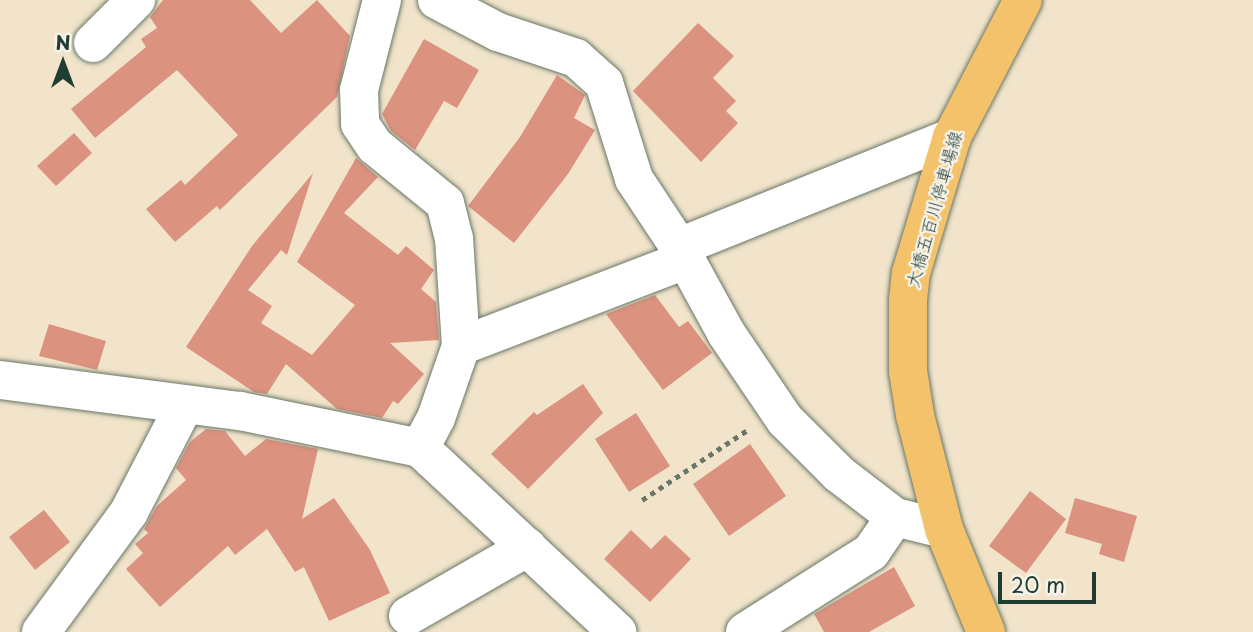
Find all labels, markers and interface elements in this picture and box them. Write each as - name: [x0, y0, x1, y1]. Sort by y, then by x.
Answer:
- north arrow: [28, 28, 98, 98]
- text: N: [55, 28, 71, 56]
- street label: 大橋五百川停車場線: [901, 128, 967, 290]
- scale bar: [1001, 558, 1099, 602]
- text: 20 m: [1011, 568, 1065, 600]

